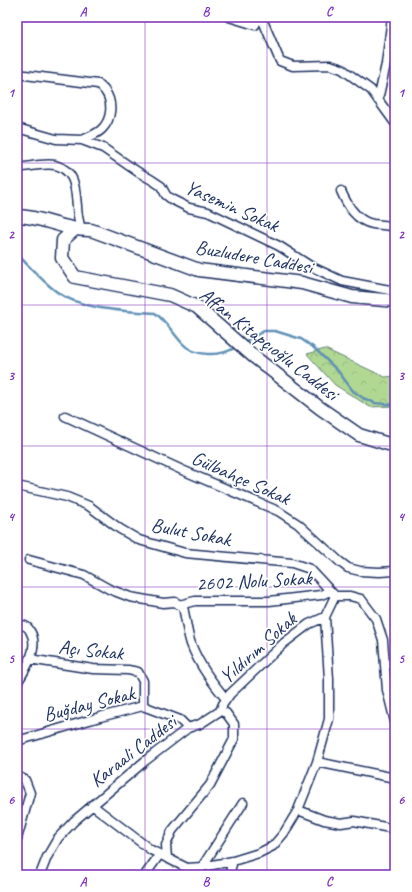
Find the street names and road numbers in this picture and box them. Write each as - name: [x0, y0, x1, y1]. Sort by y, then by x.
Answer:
- street label: Yasemin Sokak: [181, 174, 284, 238]
- street label: Buzludere Caddesi: [193, 234, 317, 280]
- street label: Affan Kitapçıoğlu Caddesi: [194, 282, 345, 407]
- street label: Gülbahçe Sokak: [188, 445, 296, 511]
- street label: Bulut Sokak: [149, 512, 234, 552]
- street label: 2602 Nolu Sokak: [196, 565, 314, 597]
- street label: Yıldırım Sokak: [214, 606, 303, 689]
- street label: Açı Sokak: [57, 634, 126, 666]
- street label: Buğday Sokak: [41, 680, 139, 727]
- street label: Karaali Caddesi: [85, 708, 183, 793]

